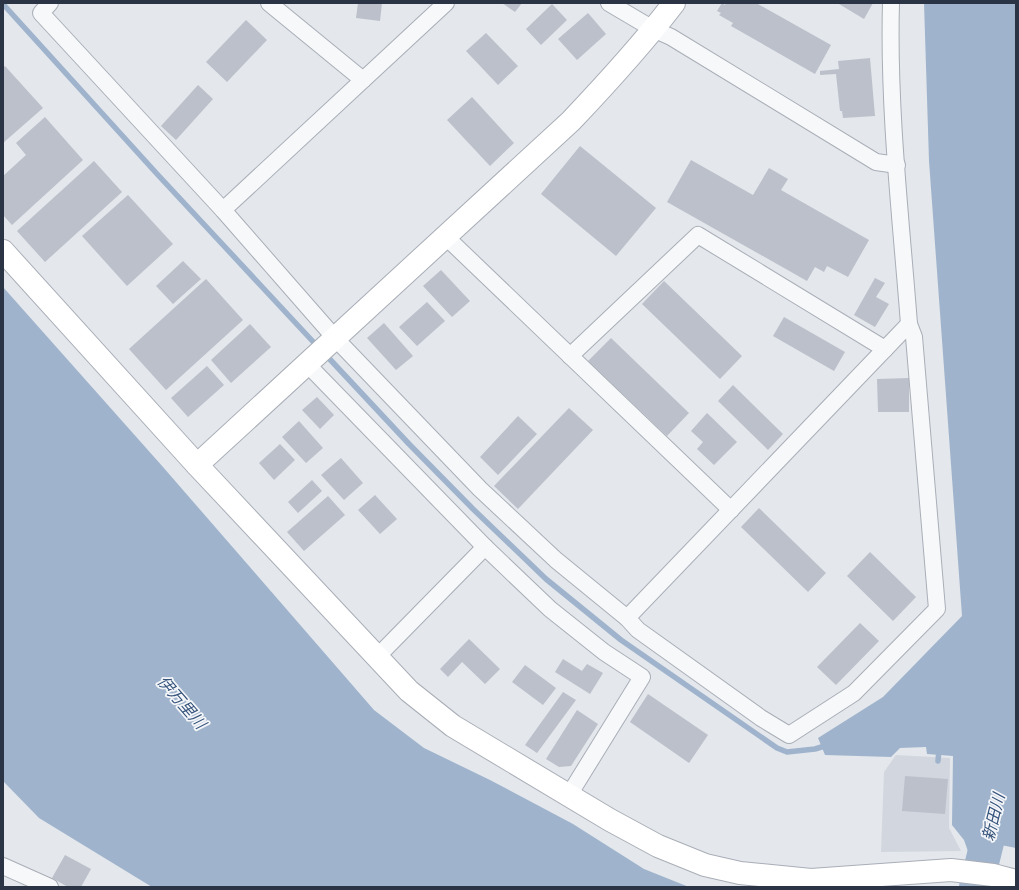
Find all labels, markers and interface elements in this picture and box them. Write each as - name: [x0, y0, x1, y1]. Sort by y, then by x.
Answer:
- water label: 伊万里川: [153, 671, 212, 735]
- water label: 新田川: [977, 789, 1010, 843]

